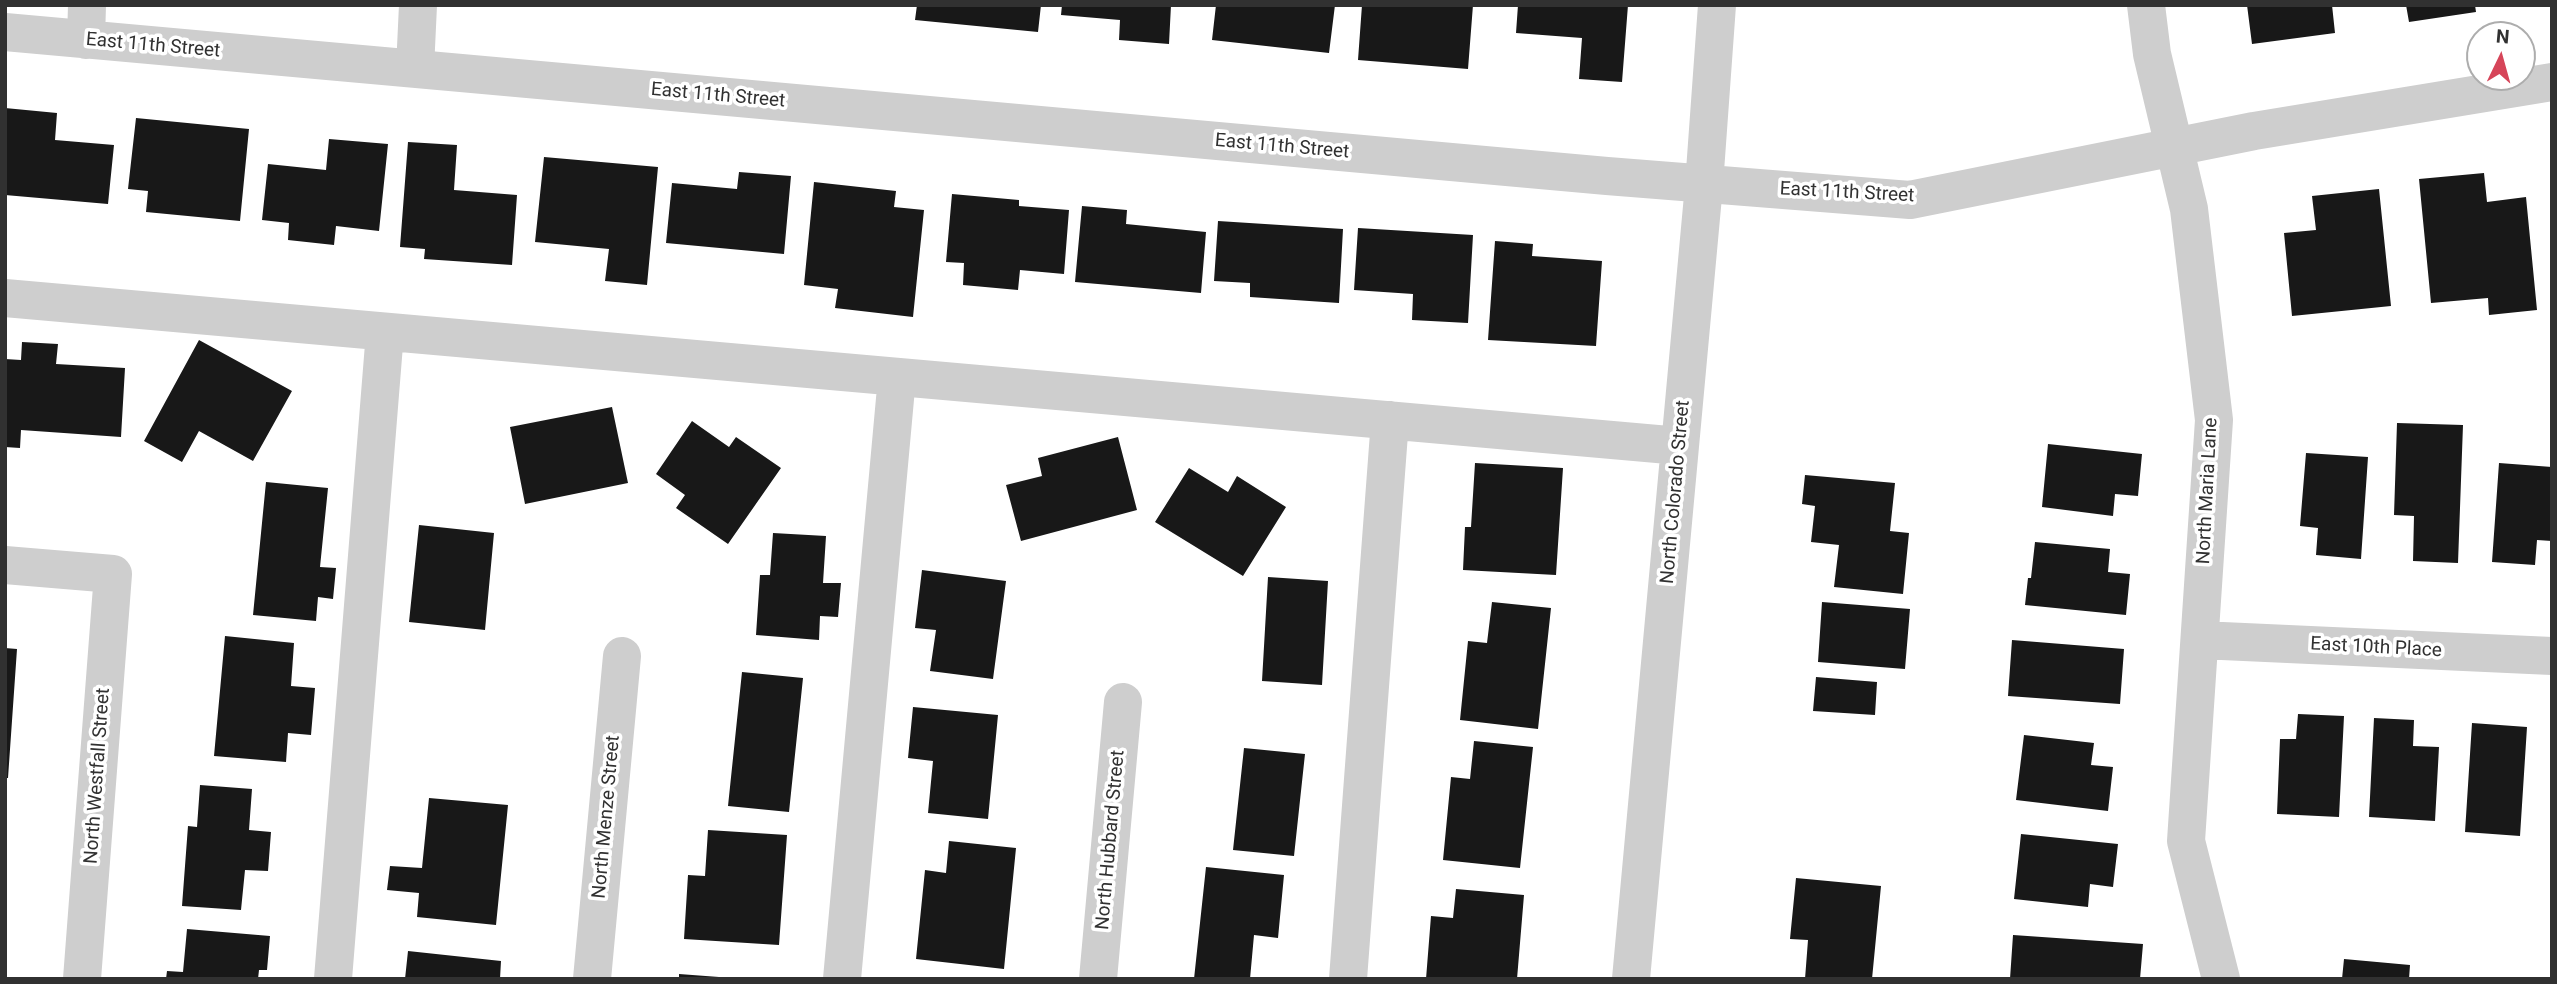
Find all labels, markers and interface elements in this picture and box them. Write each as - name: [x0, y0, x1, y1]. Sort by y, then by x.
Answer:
- north arrow: [2466, 21, 2536, 91]
- text: N: [2495, 25, 2510, 49]
- street label: East 11th Street: [85, 29, 221, 63]
- street label: East 11th Street: [650, 79, 786, 113]
- street label: East 11th Street: [1214, 130, 1350, 164]
- street label: East 11th Street: [1779, 178, 1915, 208]
- street label: North Colorado Street: [1657, 399, 1695, 585]
- street label: North Maria Lane: [2193, 417, 2223, 565]
- street label: East 10th Place: [2310, 633, 2442, 663]
- street label: North Westfall Street: [80, 687, 116, 865]
- street label: North Menze Street: [588, 734, 626, 900]
- street label: North Hubbard Street: [1092, 749, 1130, 931]

